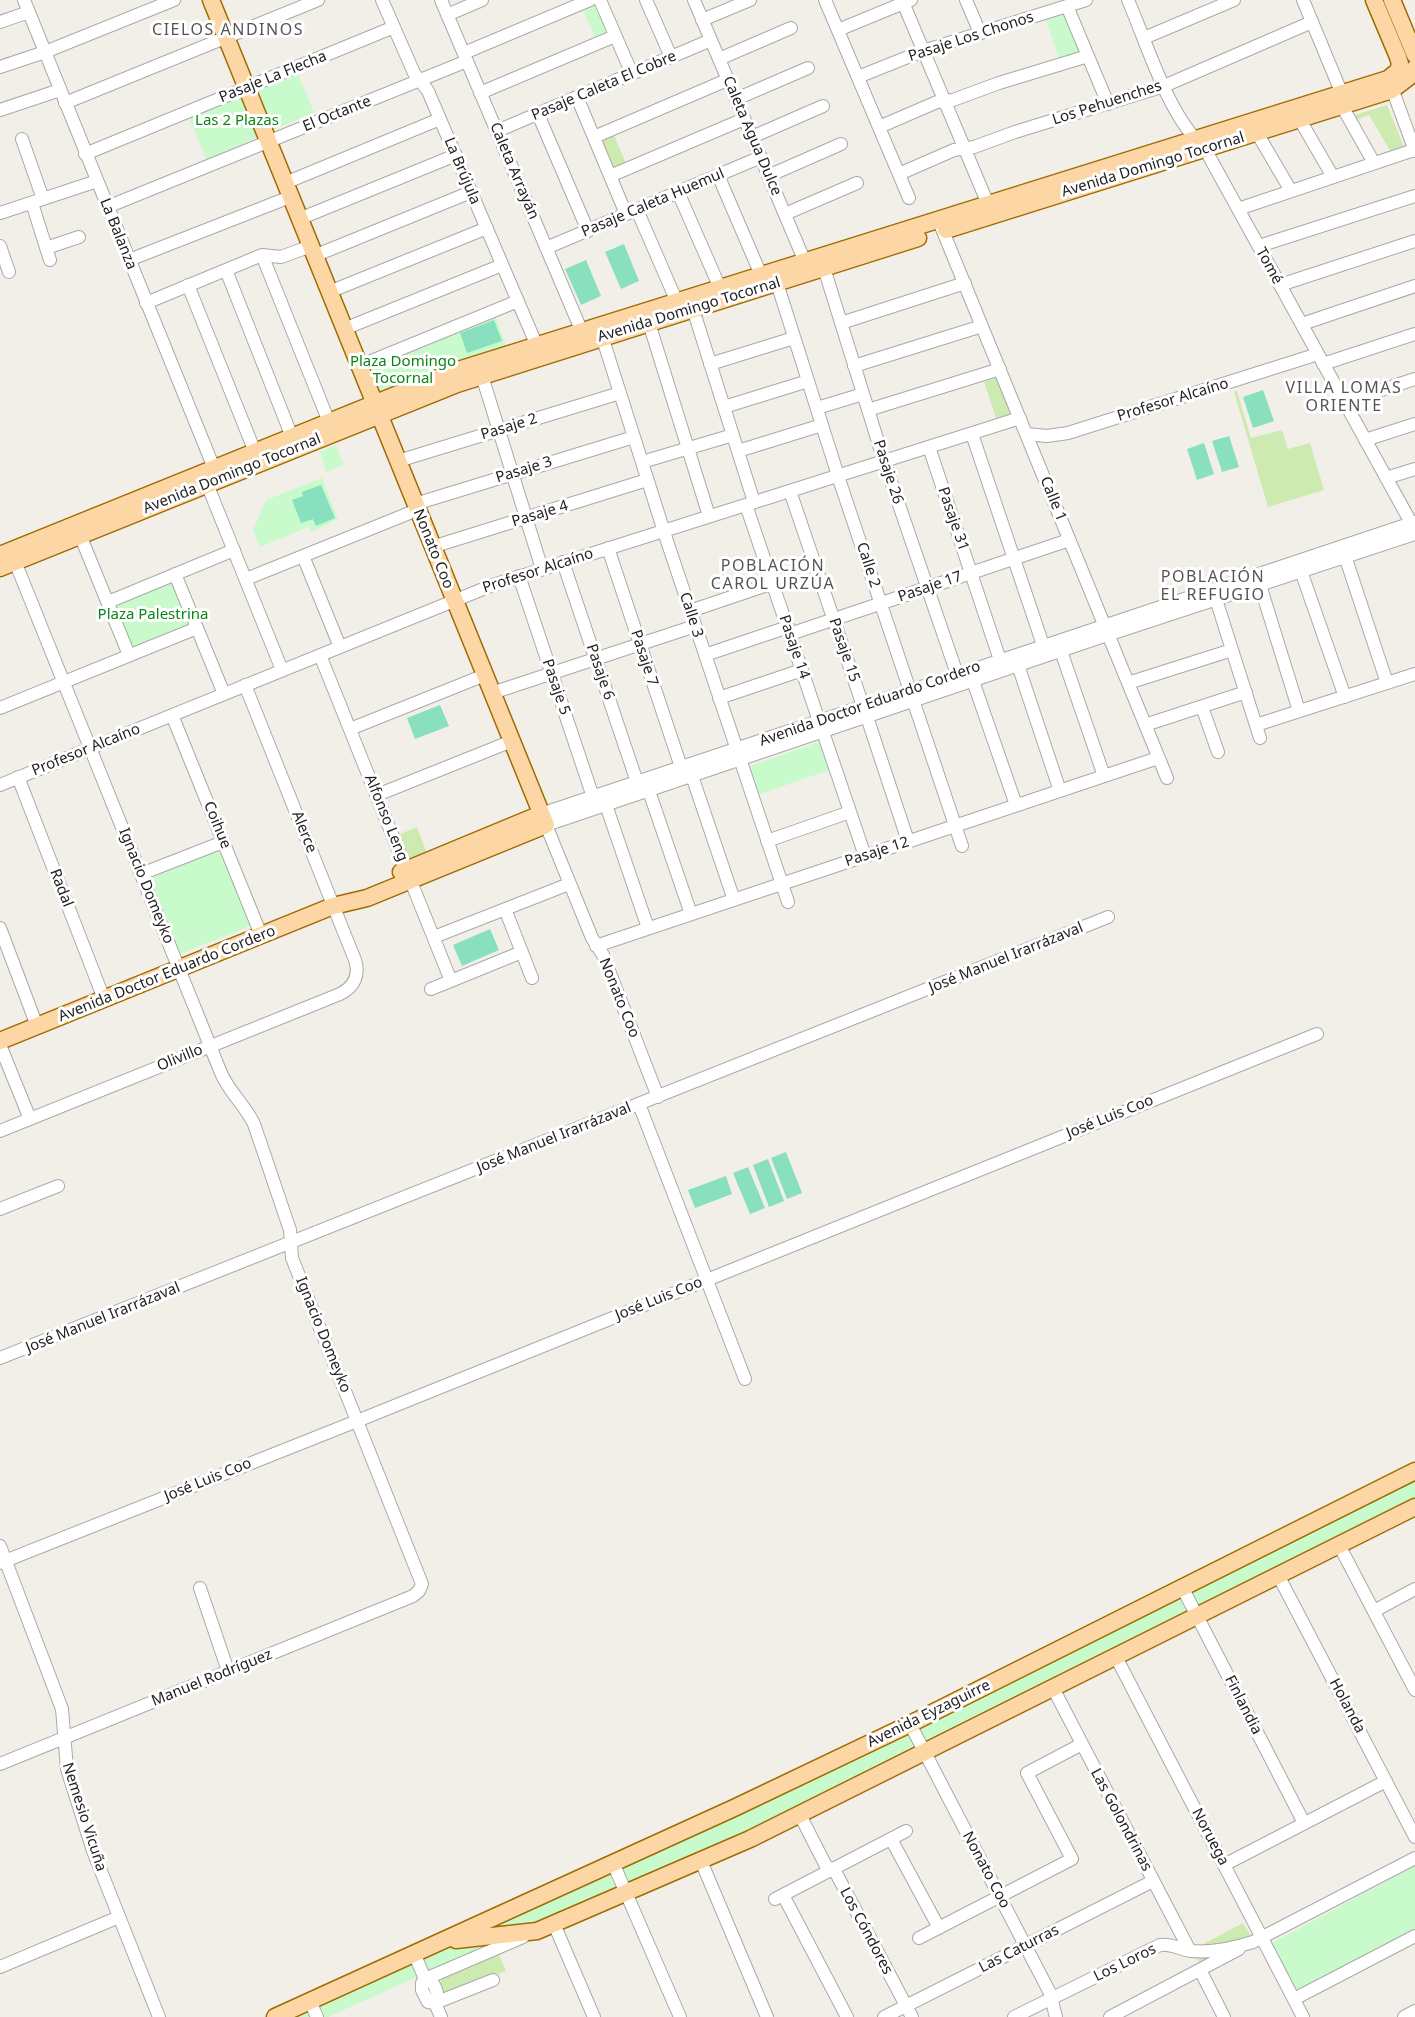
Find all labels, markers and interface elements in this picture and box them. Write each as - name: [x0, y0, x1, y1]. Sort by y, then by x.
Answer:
- street label: Pasaje Los Chonos: [906, 8, 1036, 66]
- district label: CIELOS ANDINOS: [152, 20, 304, 40]
- street label: Pasaje La Flecha: [217, 47, 329, 107]
- street label: Pasaje Caleta El Cobre: [529, 47, 679, 125]
- street label: Caleta Agua Dulce: [719, 74, 785, 198]
- street label: Los Pehuenches: [1050, 77, 1164, 129]
- street label: El Octante: [300, 92, 374, 136]
- park label: Las 2 Plazas: [195, 112, 279, 130]
- street label: Caleta Arrayán: [486, 120, 542, 222]
- street label: Avenida Domingo Tocornal: [1059, 129, 1247, 201]
- street label: La Brújula: [440, 135, 484, 207]
- street label: Pasaje Caleta Huemul: [579, 165, 727, 241]
- street label: La Balanza: [96, 196, 140, 272]
- street label: Tomé: [1252, 245, 1286, 287]
- street label: Avenida Domingo Tocornal: [595, 274, 783, 346]
- park label: Plaza Domingo Tocornal: [350, 353, 456, 388]
- street label: Profesor Alcaíno: [1115, 375, 1231, 425]
- district label: VILLA LOMAS ORIENTE: [1286, 378, 1402, 416]
- street label: Pasaje 2: [479, 410, 539, 444]
- street label: Avenida Domingo Tocornal: [140, 430, 324, 518]
- street label: Pasaje 26: [869, 438, 907, 506]
- street label: Pasaje 3: [494, 453, 554, 487]
- street label: Calle 1: [1036, 474, 1070, 524]
- street label: Pasaje 31: [934, 485, 972, 553]
- street label: Pasaje 4: [510, 497, 570, 531]
- street label: Nonato Coo: [409, 507, 457, 591]
- street label: Calle 2: [852, 540, 884, 590]
- street label: Profesor Alcaíno: [480, 545, 596, 597]
- district label: POBLACIÓN CAROL URZÚA: [711, 556, 835, 594]
- district label: POBLACIÓN EL REFUGIO: [1161, 567, 1265, 605]
- street label: Pasaje 17: [896, 568, 964, 606]
- street label: Calle 3: [675, 590, 707, 640]
- park label: Plaza Palestrina: [98, 606, 208, 624]
- street label: Pasaje 14: [775, 613, 813, 681]
- street label: Pasaje 15: [825, 616, 863, 684]
- street label: Pasaje 7: [626, 628, 662, 688]
- street label: Pasaje 6: [582, 642, 618, 702]
- street label: Pasaje 5: [538, 657, 574, 717]
- street label: Avenida Doctor Eduardo Cordero: [757, 658, 983, 750]
- street label: Profesor Alcaíno: [29, 720, 143, 780]
- street label: Alfonso Leng: [360, 772, 412, 864]
- street label: Coihue: [199, 799, 235, 851]
- street label: Alerce: [288, 808, 320, 856]
- street label: Ignacio Domeyko: [115, 826, 177, 946]
- street label: Pasaje 12: [843, 833, 911, 871]
- street label: Radal: [46, 866, 76, 910]
- street label: José Manuel Irarrázaval: [926, 919, 1086, 997]
- street label: Avenida Doctor Eduardo Cordero: [56, 922, 278, 1026]
- street label: Nonato Coo: [595, 956, 643, 1040]
- street label: Olivillo: [154, 1041, 206, 1075]
- street label: José Luis Coo: [1064, 1091, 1156, 1143]
- street label: José Manuel Irarrázaval: [474, 1099, 634, 1177]
- street label: José Luis Coo: [613, 1273, 705, 1325]
- street label: Ignacio Domeyko: [292, 1275, 354, 1395]
- street label: José Manuel Irarrázaval: [23, 1279, 183, 1357]
- street label: José Luis Coo: [162, 1454, 254, 1506]
- street label: Manuel Rodríguez: [149, 1646, 275, 1710]
- street label: Finlandia: [1220, 1672, 1266, 1738]
- street label: Avenida Eyzaguirre: [865, 1676, 993, 1752]
- street label: Holanda: [1325, 1676, 1369, 1736]
- street label: Nemesio Vicuña: [58, 1760, 110, 1874]
- street label: Las Golondrinas: [1086, 1766, 1156, 1874]
- street label: Noruega: [1187, 1805, 1233, 1869]
- street label: Nonato Coo: [958, 1829, 1014, 1911]
- street label: Los Cóndores: [836, 1885, 896, 1977]
- street label: Las Caturras: [976, 1921, 1062, 1977]
- street label: Los Loros: [1091, 1940, 1159, 1986]

